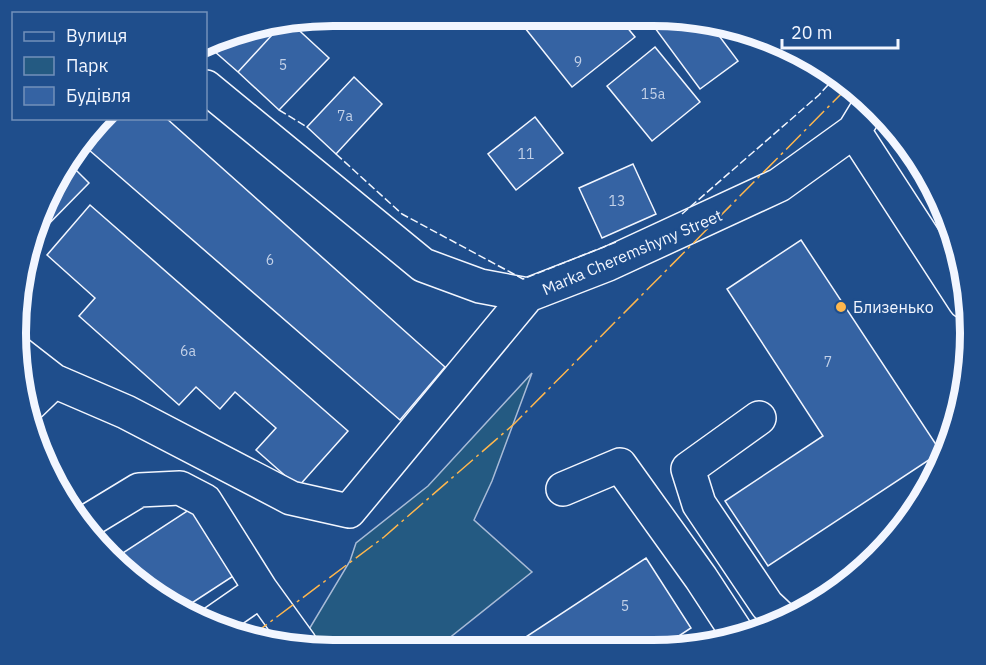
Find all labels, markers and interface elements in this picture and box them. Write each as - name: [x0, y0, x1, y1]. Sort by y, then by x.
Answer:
- legend: [12, 12, 207, 120]
- scale bar: [782, 12, 898, 50]
- text: 20 m: [791, 21, 833, 44]
- text: Вулиця: [66, 24, 127, 47]
- house number: 9: [574, 53, 582, 71]
- text: Парк: [66, 54, 109, 77]
- house number: 5: [279, 56, 287, 74]
- text: Будівля: [66, 84, 131, 107]
- house number: 15а: [641, 85, 666, 103]
- house number: 7а: [337, 107, 353, 125]
- house number: 11: [518, 145, 534, 163]
- house number: 13: [609, 192, 625, 210]
- street label: Marka Cheremshyny Street: [539, 205, 725, 299]
- house number: 6: [266, 251, 274, 269]
- place label: Близенько: [853, 297, 934, 317]
- marker: Близенько: [834, 300, 848, 314]
- house number: 6а: [180, 342, 196, 360]
- house number: 7: [824, 353, 832, 371]
- house number: 5: [621, 597, 629, 615]

